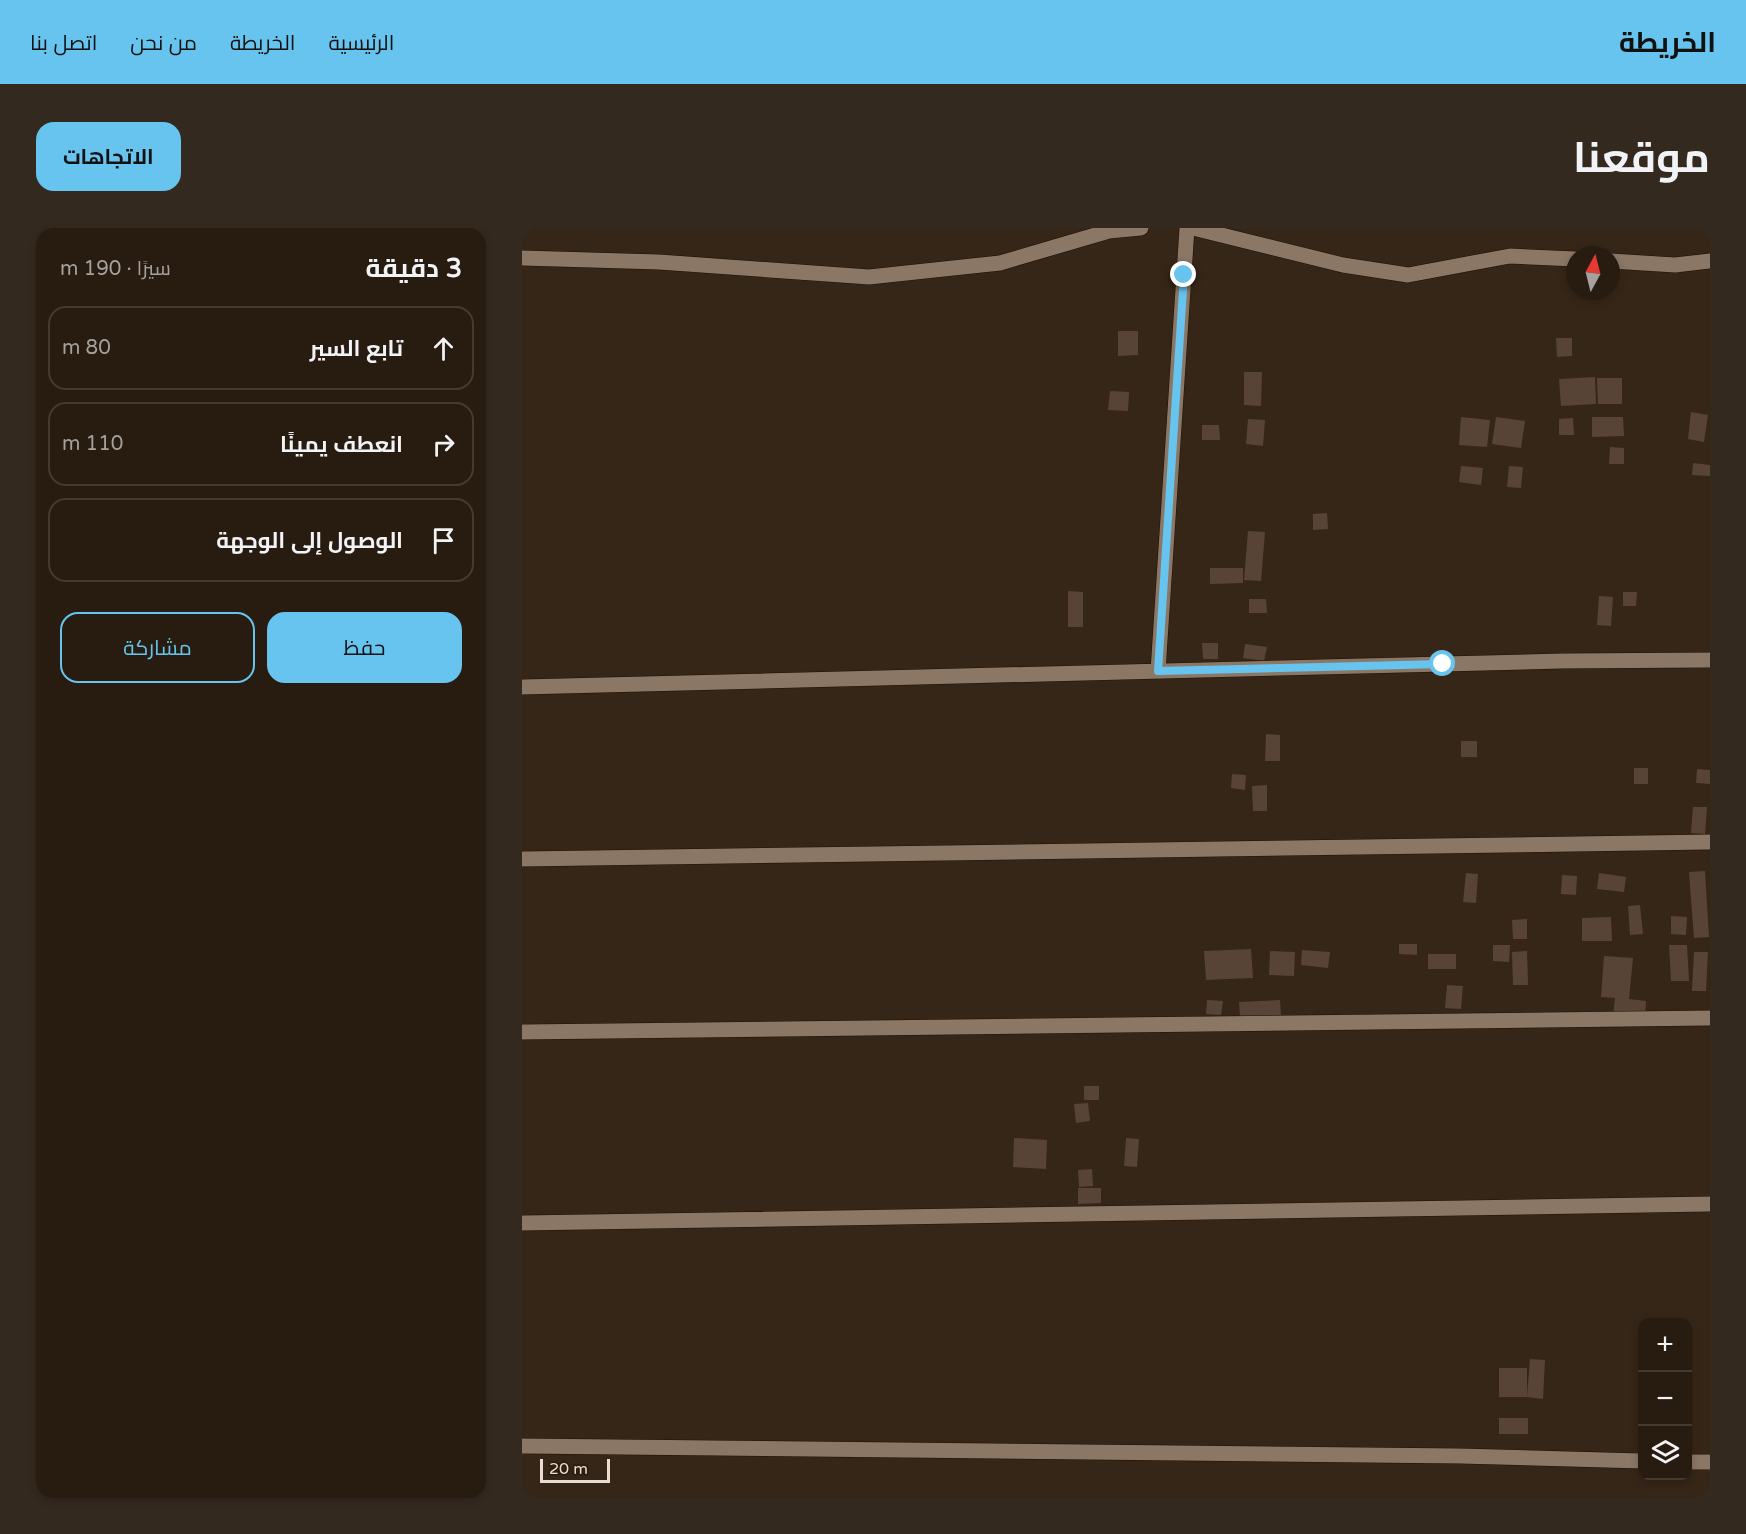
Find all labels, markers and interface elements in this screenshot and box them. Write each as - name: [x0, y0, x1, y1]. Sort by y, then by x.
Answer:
- text: الخريطة: [1619, 26, 1716, 60]
- text: اتصل بنا: [30, 31, 97, 56]
- text: من نحن: [130, 31, 197, 56]
- text: الخريطة: [230, 31, 295, 56]
- text: الرئيسية: [328, 31, 394, 56]
- button: الاتجاهات: [36, 122, 181, 191]
- text: موقعنا: [1573, 133, 1710, 184]
- north arrow: [1566, 246, 1620, 300]
- text: 3 دقيقة: [365, 253, 462, 284]
- text: سيرًا · 190 m: [60, 257, 171, 281]
- route end: [1170, 261, 1196, 287]
- icon: ahead: [427, 332, 460, 365]
- text: 80 m: [62, 336, 111, 360]
- text: تابع السير: [310, 336, 403, 362]
- icon: right: [427, 428, 460, 461]
- text: 110 m: [62, 432, 123, 456]
- text: انعطف يمينًا: [280, 432, 403, 458]
- icon: arrive: [427, 524, 460, 557]
- text: الوصول إلى الوجهة: [216, 528, 403, 554]
- button: مشاركة: [60, 612, 255, 683]
- button: حفظ: [267, 612, 462, 683]
- route start: [1429, 650, 1455, 676]
- map controls: [1638, 1318, 1692, 1480]
- button: +: [1638, 1318, 1692, 1372]
- button: −: [1638, 1372, 1692, 1426]
- button: layers: [1638, 1426, 1692, 1480]
- scale bar: [540, 1456, 610, 1484]
- text: 20 m: [549, 1459, 588, 1479]

